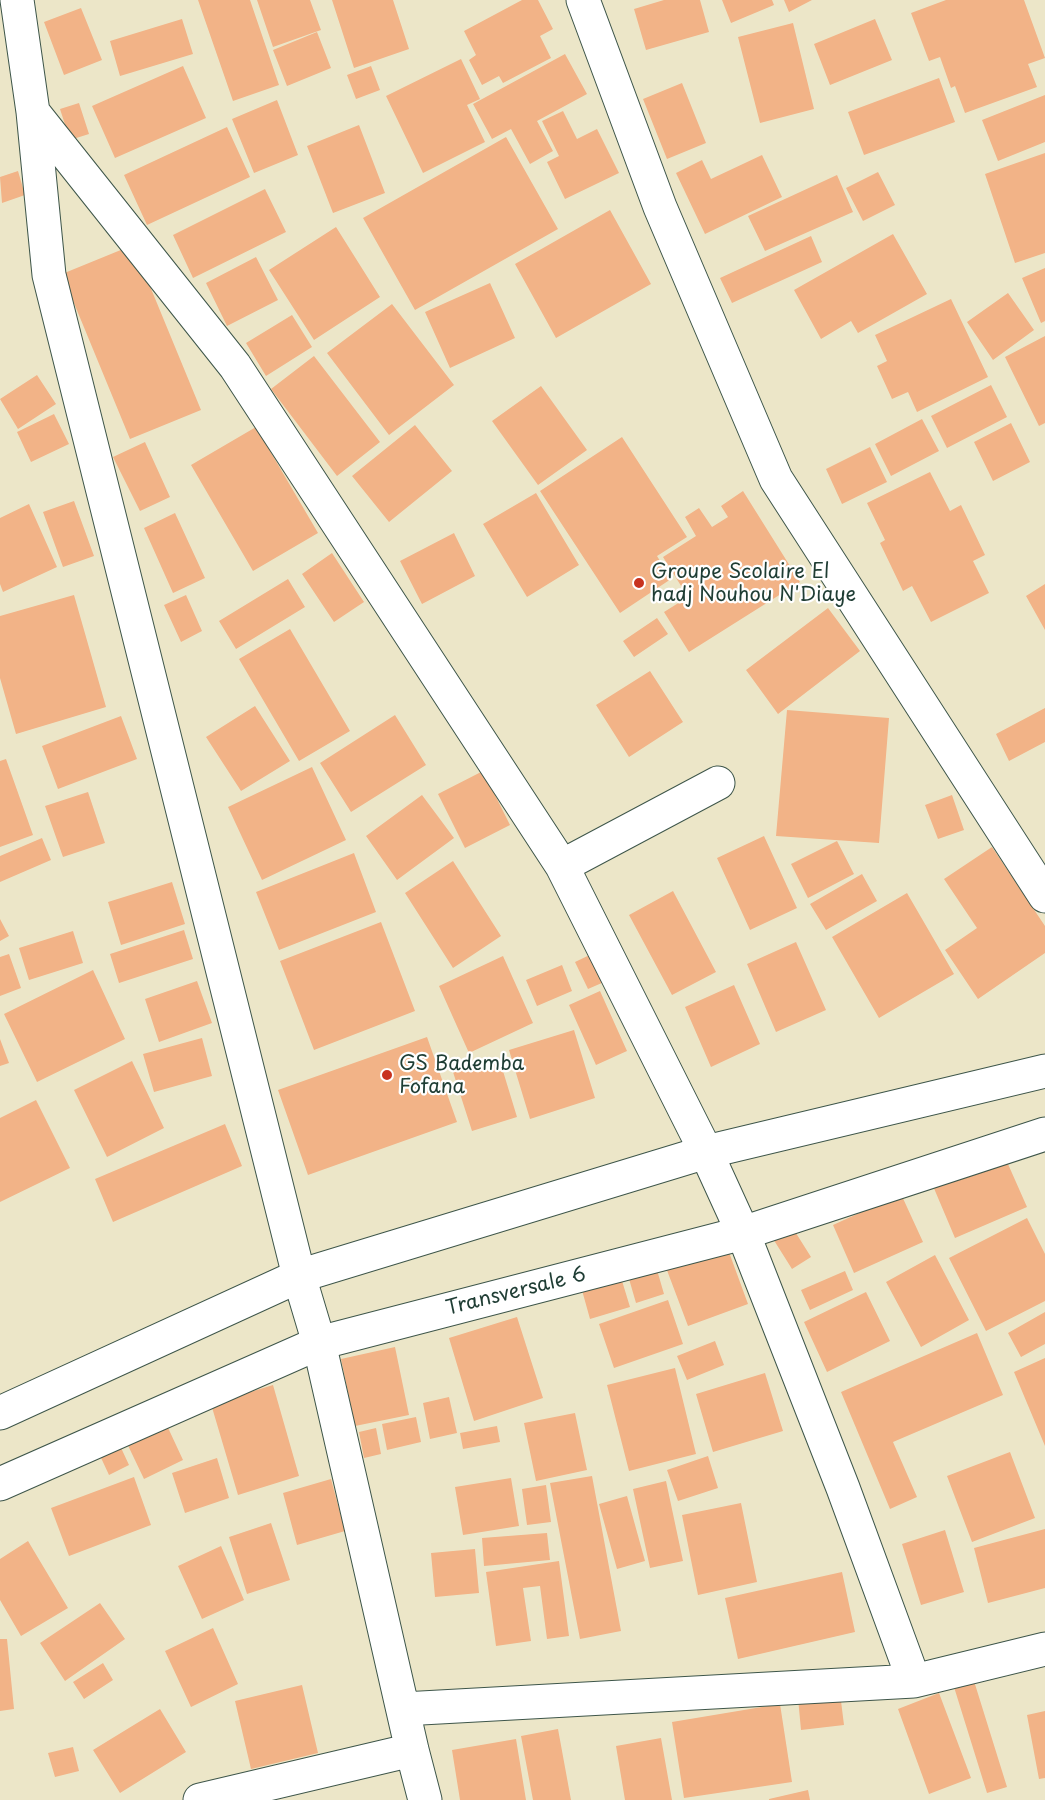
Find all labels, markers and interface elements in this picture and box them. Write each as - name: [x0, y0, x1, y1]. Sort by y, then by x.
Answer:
- place label: Groupe Scolaire El hadj Nouhou N'Diaye: [651, 560, 856, 607]
- marker: Groupe Scolaire El hadj Nouhou N'Diaye: [632, 576, 646, 590]
- place label: GS Bademba Fofana: [399, 1052, 524, 1099]
- marker: GS Bademba Fofana: [380, 1068, 394, 1082]
- street label: Transversale 6: [443, 1263, 589, 1321]

